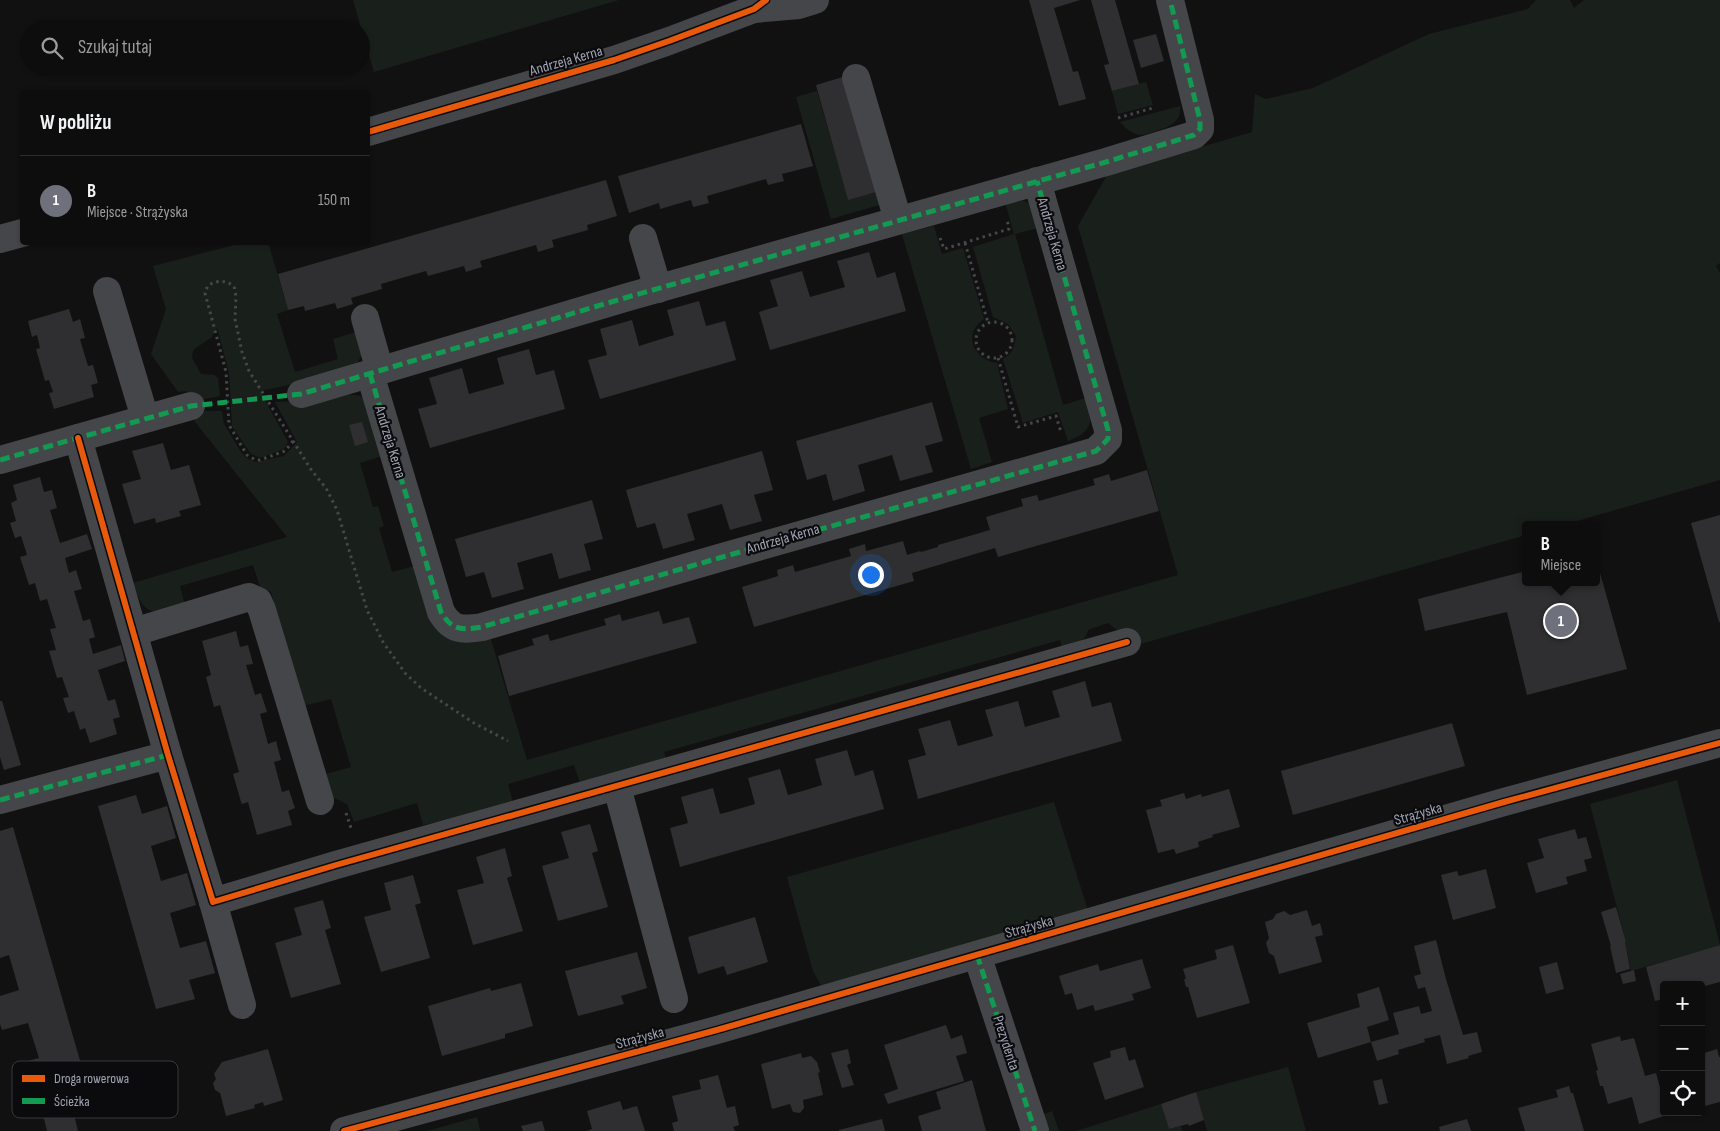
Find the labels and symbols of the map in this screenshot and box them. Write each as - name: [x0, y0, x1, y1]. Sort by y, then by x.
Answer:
- street label: Andrzeja Kerna: [526, 41, 605, 81]
- street label: Andrzeja Kerna: [1032, 194, 1072, 273]
- street label: Andrzeja Kerna: [370, 402, 410, 481]
- street label: Andrzeja Kerna: [743, 519, 822, 559]
- your location: [858, 562, 884, 588]
- pin: 1: [1545, 602, 1577, 640]
- street label: Strążyska: [1392, 798, 1444, 830]
- street label: Strążyska: [1003, 911, 1055, 943]
- street label: Prezydenta: [988, 1013, 1024, 1073]
- street label: Strążyska: [614, 1022, 666, 1054]
- legend: [12, 1061, 178, 1118]
- text: Droga rowerowa: [54, 1070, 129, 1087]
- text: Ścieżka: [54, 1093, 90, 1110]

